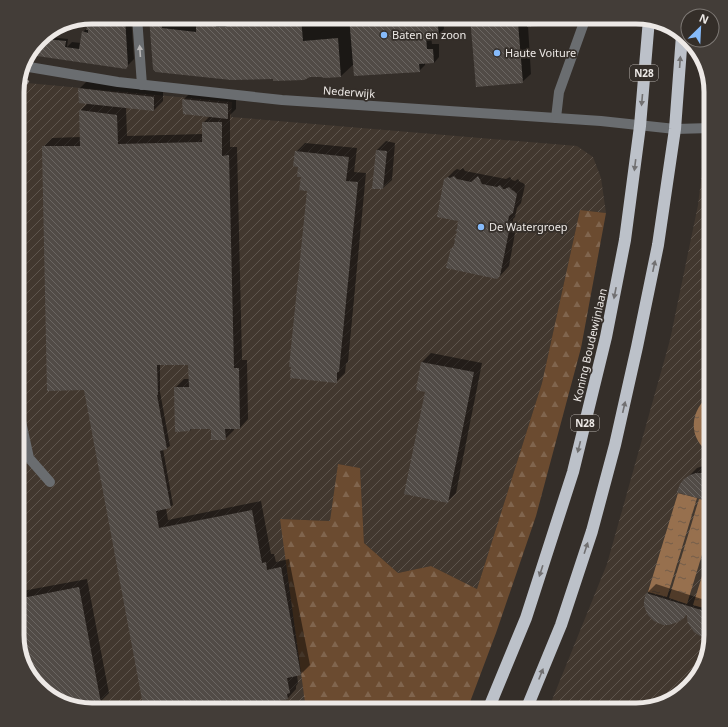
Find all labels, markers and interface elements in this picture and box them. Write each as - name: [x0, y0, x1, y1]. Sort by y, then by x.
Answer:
- north arrow: [680, 8, 720, 48]
- text: N: [697, 10, 711, 27]
- place label: Baten en zoon: [392, 27, 466, 42]
- marker: Baten en zoon: [379, 30, 389, 40]
- one-way arrow: [136, 45, 143, 57]
- place label: Haute Voiture: [505, 45, 576, 60]
- marker: Haute Voiture: [492, 48, 502, 58]
- one-way arrow: [676, 56, 683, 68]
- road number: N28: [630, 65, 658, 81]
- street label: Nederwijk: [322, 82, 376, 101]
- one-way arrow: [639, 94, 645, 106]
- one-way arrow: [632, 159, 638, 171]
- place label: De Watergroep: [489, 219, 568, 234]
- marker: De Watergroep: [476, 222, 486, 232]
- one-way arrow: [651, 260, 657, 273]
- street label: Koning Boudewijnlaan: [569, 287, 610, 403]
- one-way arrow: [612, 287, 618, 299]
- one-way arrow: [621, 400, 627, 413]
- road number: N28: [571, 415, 599, 431]
- one-way arrow: [576, 441, 582, 453]
- one-way arrow: [583, 542, 589, 554]
- one-way arrow: [538, 565, 544, 577]
- one-way arrow: [538, 668, 544, 679]

